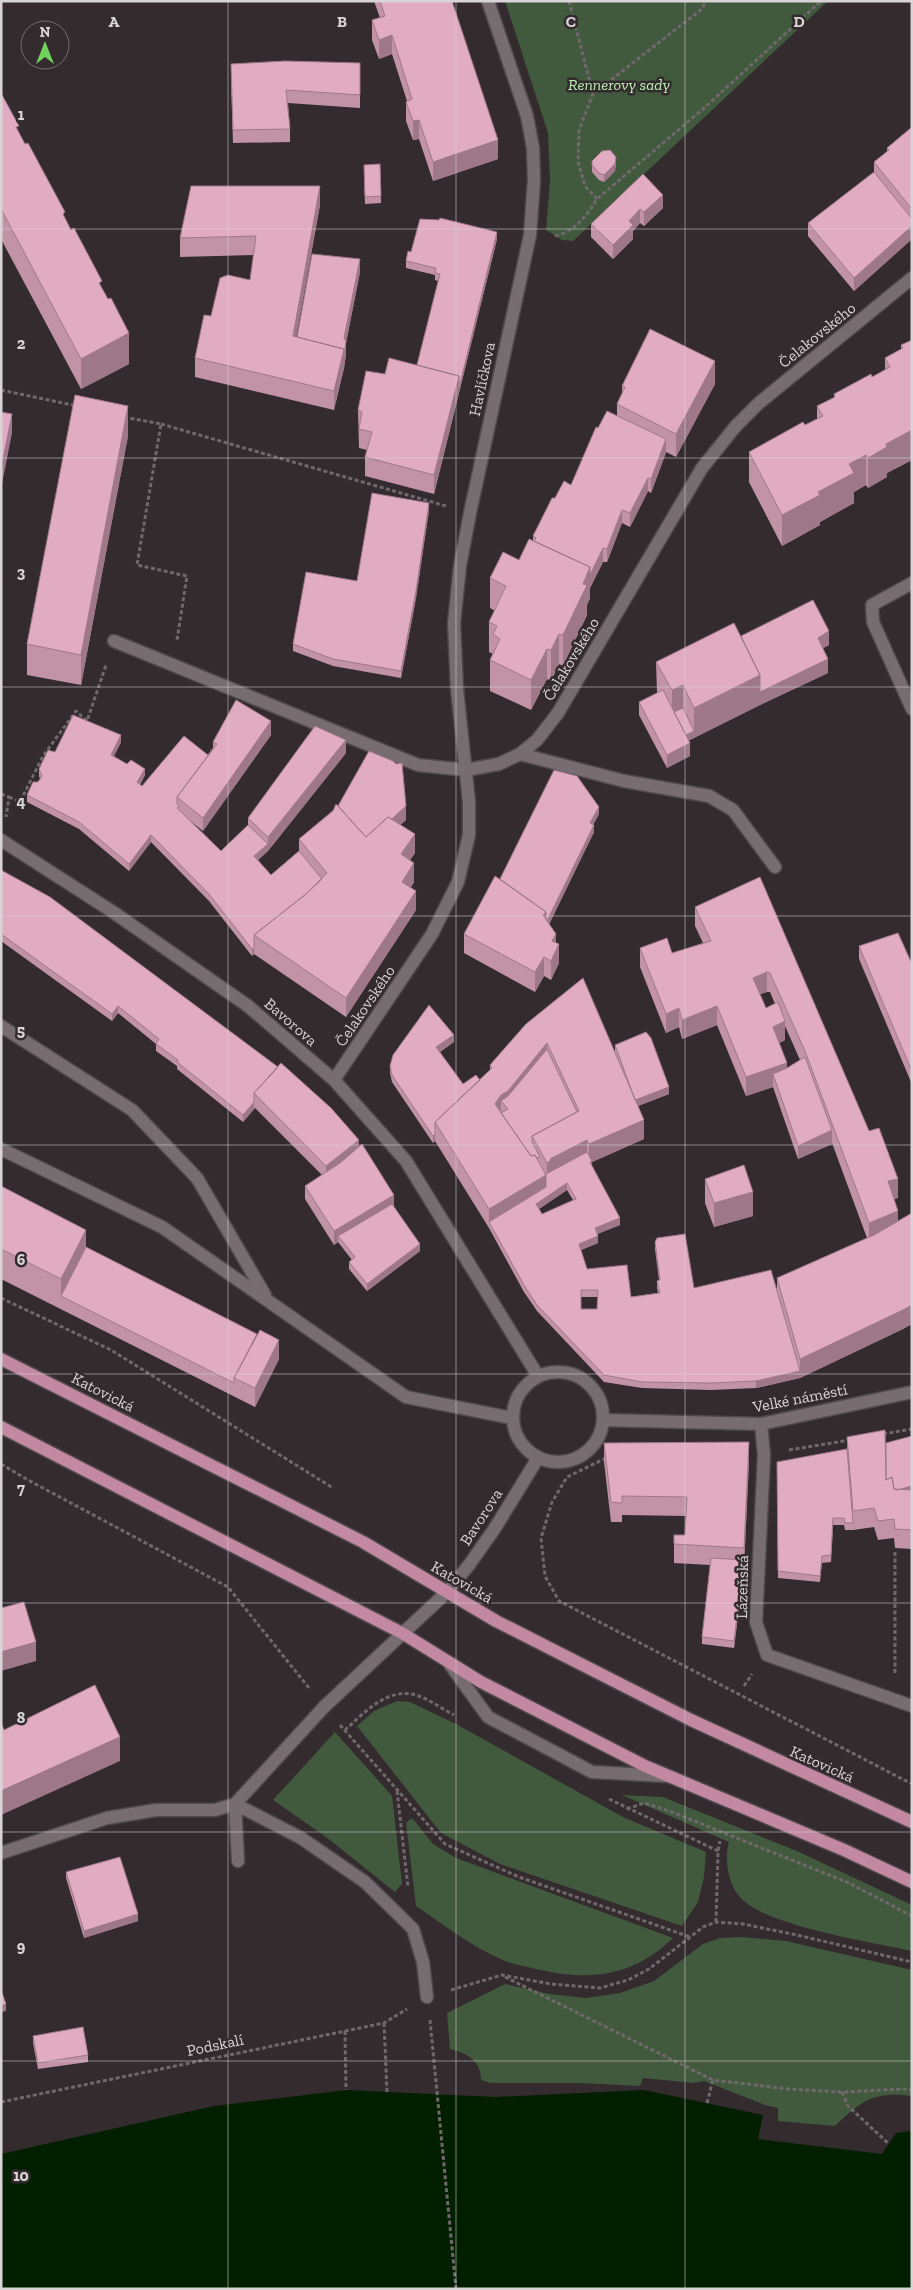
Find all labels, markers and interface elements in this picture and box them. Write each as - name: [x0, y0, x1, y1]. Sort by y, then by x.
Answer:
- text: A: [109, 12, 120, 31]
- text: B: [337, 12, 347, 31]
- text: C: [566, 12, 576, 31]
- text: D: [793, 12, 805, 31]
- north arrow: [20, 20, 70, 70]
- text: N: [40, 24, 51, 41]
- park label: Rennerovy sady: [568, 75, 670, 94]
- text: 1: [18, 105, 25, 124]
- street label: Čelakovského: [775, 298, 859, 372]
- text: 2: [17, 334, 26, 353]
- street label: Havlíčkova: [465, 340, 499, 418]
- text: 3: [17, 563, 26, 582]
- street label: Čelakovského: [539, 614, 603, 704]
- text: 4: [16, 792, 26, 811]
- street label: Čelakovského: [331, 962, 399, 1050]
- street label: Bavorova: [261, 994, 321, 1050]
- text: 5: [17, 1021, 25, 1040]
- text: 6: [17, 1250, 26, 1269]
- street label: Katovická: [68, 1368, 138, 1416]
- street label: Velké náměstí: [750, 1379, 849, 1417]
- text: 7: [17, 1479, 25, 1498]
- street label: Bavorova: [456, 1485, 506, 1549]
- street label: Lázeňská: [732, 1555, 752, 1619]
- street label: Katovická: [428, 1557, 496, 1607]
- text: 8: [17, 1708, 26, 1727]
- street label: Katovická: [787, 1742, 857, 1787]
- text: 9: [17, 1937, 26, 1956]
- street label: Podskalí: [185, 2030, 246, 2060]
- text: 10: [13, 2166, 29, 2185]

